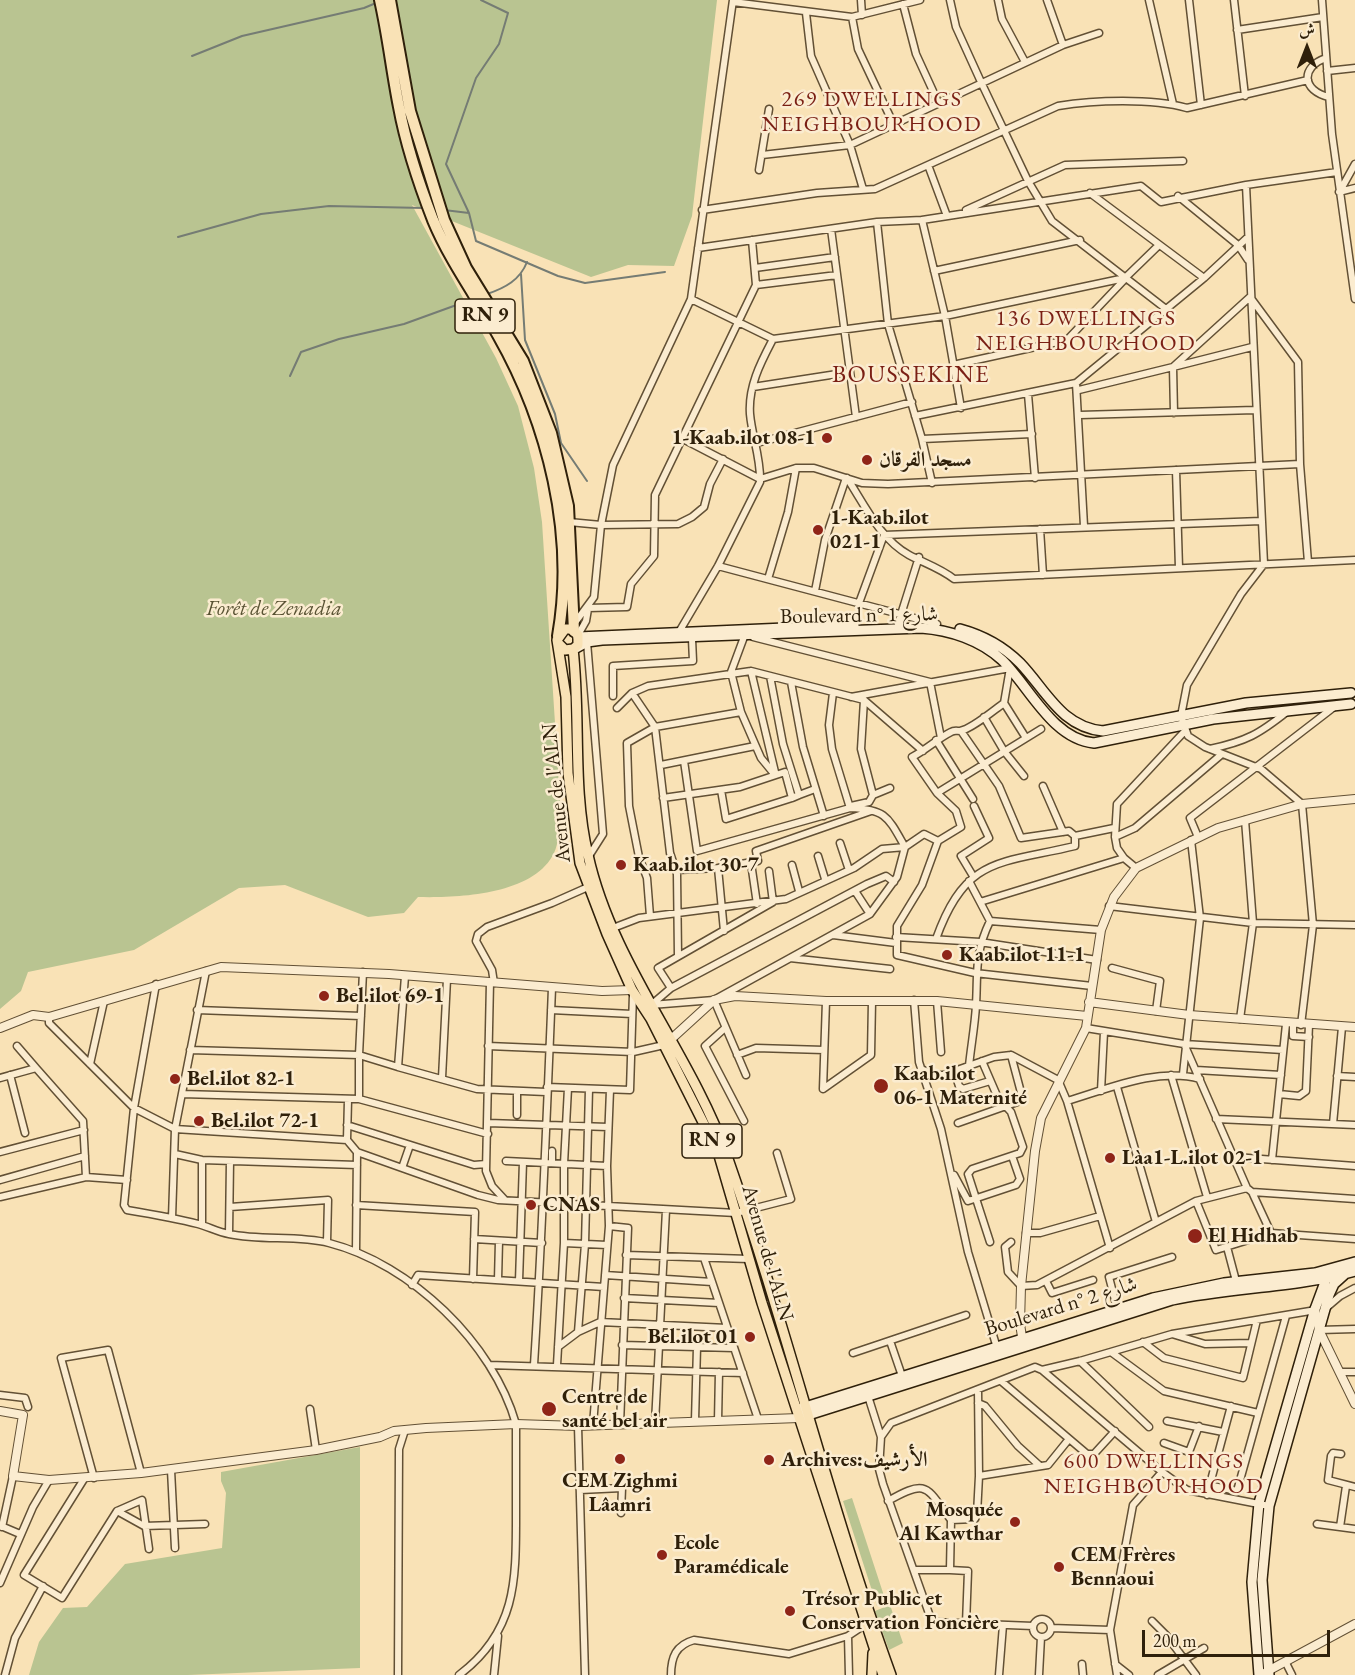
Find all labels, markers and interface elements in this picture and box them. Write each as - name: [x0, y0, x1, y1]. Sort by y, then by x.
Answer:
- north arrow: [1277, 18, 1337, 78]
- text: ش: [1299, 19, 1315, 40]
- district label: 269 DWELLINGS NEIGHBOURHOOD: [762, 87, 982, 138]
- road number: RN 9: [455, 299, 515, 333]
- district label: 136 DWELLINGS NEIGHBOURHOOD: [976, 306, 1196, 358]
- district label: BOUSSEKINE: [832, 361, 990, 389]
- place label: 1-Kaab.ilot 08-1: [671, 425, 815, 451]
- marker: 1-Kaab.ilot 08-1: [820, 431, 834, 445]
- place label: مسجد الفرقان: [879, 447, 972, 473]
- marker: مسجد الفرقان: [860, 453, 874, 467]
- place label: 1-Kaab.ilot 021-1: [830, 505, 929, 555]
- marker: 1-Kaab.ilot 021-1: [811, 523, 825, 537]
- park label: Forêt de Zenadia: [206, 596, 342, 622]
- street label: Boulevard n° شارع 1: [780, 602, 938, 630]
- street label: Avenue de l'ALN: [537, 722, 577, 864]
- place label: Kaab.ilot 30-7: [633, 852, 759, 878]
- marker: Kaab.ilot 30-7: [614, 858, 628, 872]
- place label: Kaab.ilot 11-1: [959, 942, 1085, 968]
- marker: Kaab.ilot 11-1: [940, 948, 954, 962]
- place label: Bel.ilot 69-1: [336, 983, 444, 1009]
- marker: Bel.ilot 69-1: [317, 989, 331, 1003]
- place label: Kaab.ilot 06-1 Maternité: [894, 1061, 1027, 1111]
- place label: Bel.ilot 82-1: [187, 1066, 295, 1092]
- marker: Bel.ilot 82-1: [168, 1072, 182, 1086]
- marker: Kaab.ilot 06-1 Maternité: [872, 1077, 890, 1095]
- place label: Bel.ilot 72-1: [211, 1108, 319, 1134]
- marker: Bel.ilot 72-1: [192, 1114, 206, 1128]
- road number: RN 9: [682, 1124, 742, 1158]
- place label: Làa1-L.ilot 02-1: [1122, 1145, 1263, 1171]
- marker: Làa1-L.ilot 02-1: [1103, 1151, 1117, 1165]
- street label: Avenue de l'ALN: [736, 1182, 798, 1324]
- place label: CNAS: [543, 1192, 600, 1218]
- marker: CNAS: [524, 1198, 538, 1212]
- place label: El Hidhab: [1208, 1223, 1298, 1249]
- marker: El Hidhab: [1186, 1227, 1204, 1245]
- street label: Boulevard n° شارع 2: [982, 1272, 1140, 1342]
- place label: Bel.ilot 01: [648, 1324, 738, 1350]
- marker: Bel.ilot 01: [743, 1330, 757, 1344]
- place label: Centre de santé bel air: [562, 1384, 667, 1434]
- marker: Centre de santé bel air: [540, 1400, 558, 1418]
- place label: Archives:الأرشيف: [781, 1447, 928, 1473]
- district label: 600 DWELLINGS NEIGHBOURHOOD: [1044, 1449, 1264, 1500]
- marker: CEM Zighmi Lâamri: [613, 1452, 627, 1466]
- marker: Archives:الأرشيف: [762, 1453, 776, 1467]
- place label: CEM Zighmi Lâamri: [562, 1468, 678, 1518]
- place label: Mosquée Al Kawthar: [899, 1497, 1003, 1547]
- marker: Mosquée Al Kawthar: [1008, 1515, 1022, 1529]
- place label: Ecole Paramédicale: [674, 1530, 789, 1580]
- place label: CEM Frères Bennaoui: [1071, 1542, 1175, 1592]
- marker: Ecole Paramédicale: [655, 1548, 669, 1562]
- marker: CEM Frères Bennaoui: [1052, 1560, 1066, 1574]
- place label: Trésor Public et Conservation Foncière: [802, 1586, 999, 1636]
- marker: Trésor Public et Conservation Foncière: [783, 1604, 797, 1618]
- scale bar: [1145, 1618, 1332, 1656]
- text: 200 m: [1153, 1629, 1197, 1652]

